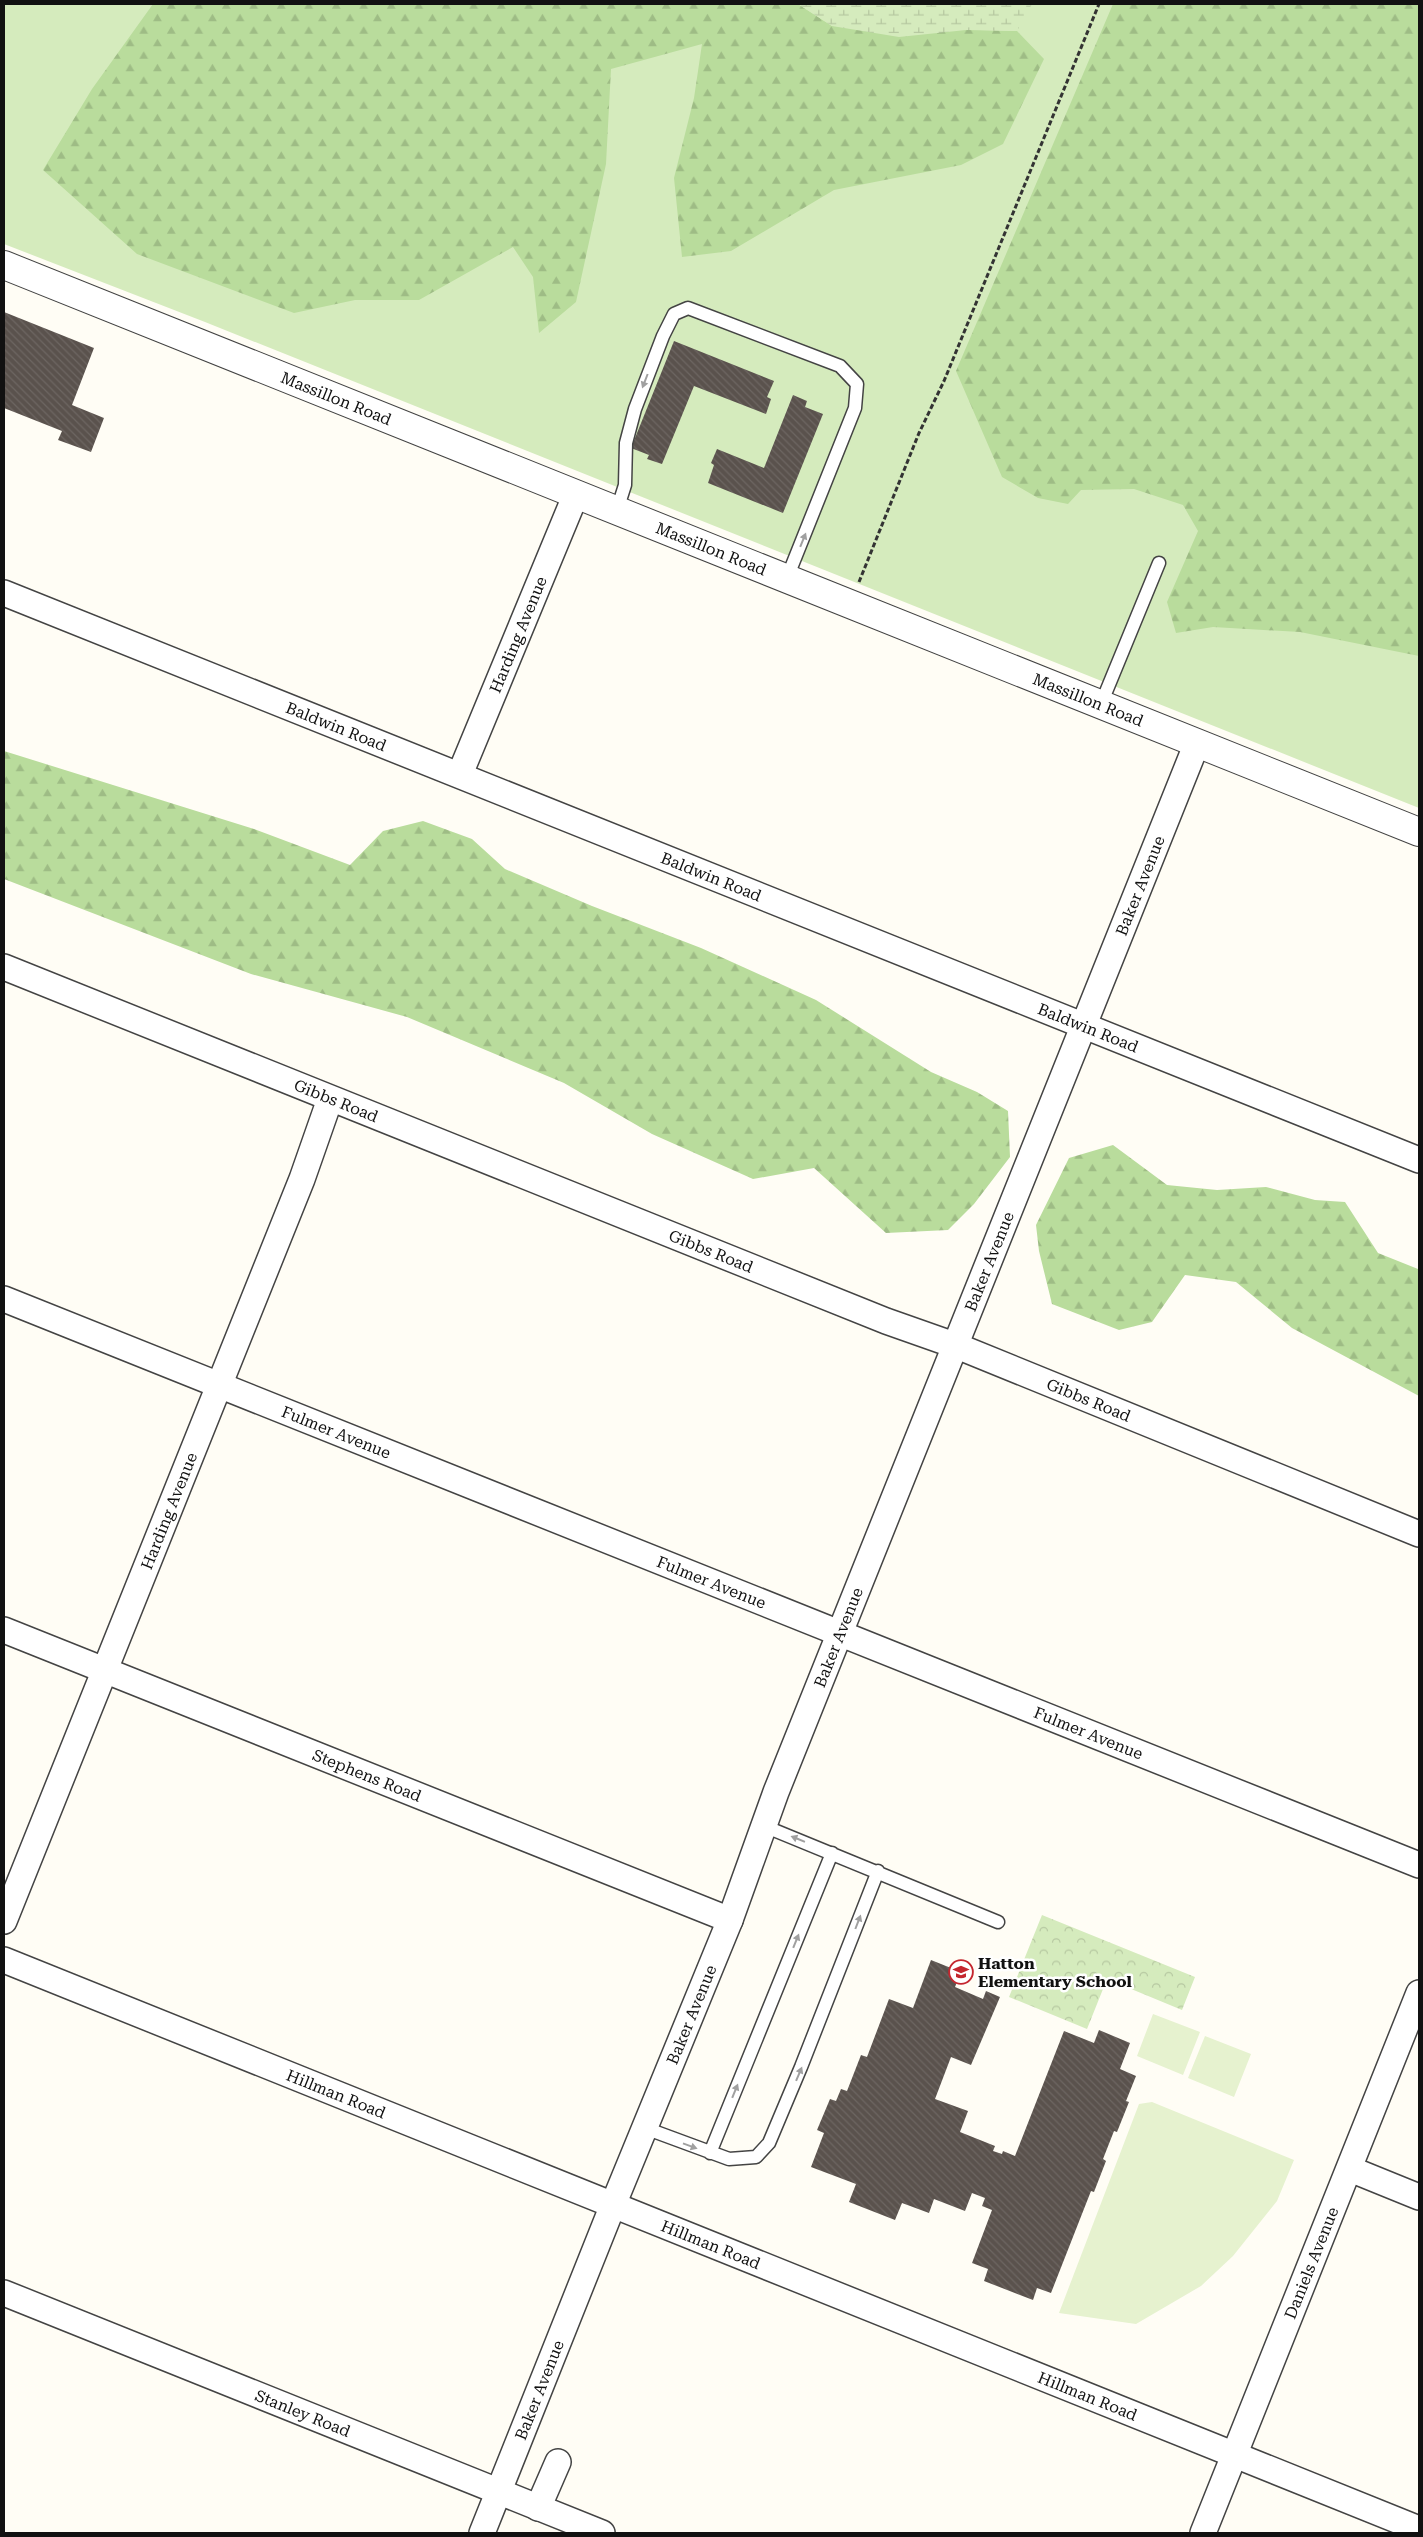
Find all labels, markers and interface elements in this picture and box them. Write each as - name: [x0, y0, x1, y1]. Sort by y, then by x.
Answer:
- street label: Massillon Road: [278, 368, 394, 429]
- one-way arrow: [641, 374, 649, 389]
- street label: Massillon Road: [653, 518, 769, 580]
- one-way arrow: [799, 533, 807, 547]
- street label: Harding Avenue: [486, 573, 551, 696]
- street label: Massillon Road: [1030, 669, 1146, 731]
- street label: Baldwin Road: [283, 698, 389, 755]
- street label: Baker Avenue: [1112, 833, 1169, 938]
- street label: Baldwin Road: [658, 848, 764, 906]
- street label: Baldwin Road: [1035, 999, 1141, 1057]
- street label: Gibbs Road: [291, 1075, 381, 1126]
- street label: Baker Avenue: [961, 1209, 1018, 1314]
- street label: Gibbs Road: [666, 1226, 756, 1277]
- street label: Gibbs Road: [1044, 1375, 1134, 1426]
- street label: Fulmer Avenue: [279, 1402, 394, 1463]
- street label: Harding Avenue: [137, 1450, 201, 1572]
- street label: Fulmer Avenue: [654, 1552, 769, 1613]
- street label: Baker Avenue: [810, 1585, 867, 1690]
- street label: Fulmer Avenue: [1031, 1703, 1146, 1764]
- street label: Stephens Road: [310, 1745, 424, 1806]
- one-way arrow: [790, 1835, 805, 1843]
- one-way arrow: [854, 1915, 862, 1930]
- one-way arrow: [793, 1934, 801, 1948]
- place label: Hatton Elementary School: [978, 1954, 1133, 1991]
- school or university icon: Hatton Elementary School: [948, 1959, 974, 1985]
- street label: Baker Avenue: [663, 1962, 721, 2067]
- street label: Hillman Road: [284, 2066, 388, 2122]
- one-way arrow: [795, 2067, 803, 2081]
- one-way arrow: [732, 2084, 740, 2098]
- one-way arrow: [683, 2143, 698, 2150]
- street label: Daniels Avenue: [1281, 2204, 1343, 2322]
- street label: Hillman Road: [658, 2216, 763, 2273]
- street label: Baker Avenue: [511, 2337, 568, 2443]
- street label: Hillman Road: [1035, 2368, 1140, 2425]
- street label: Stanley Road: [252, 2386, 353, 2441]

